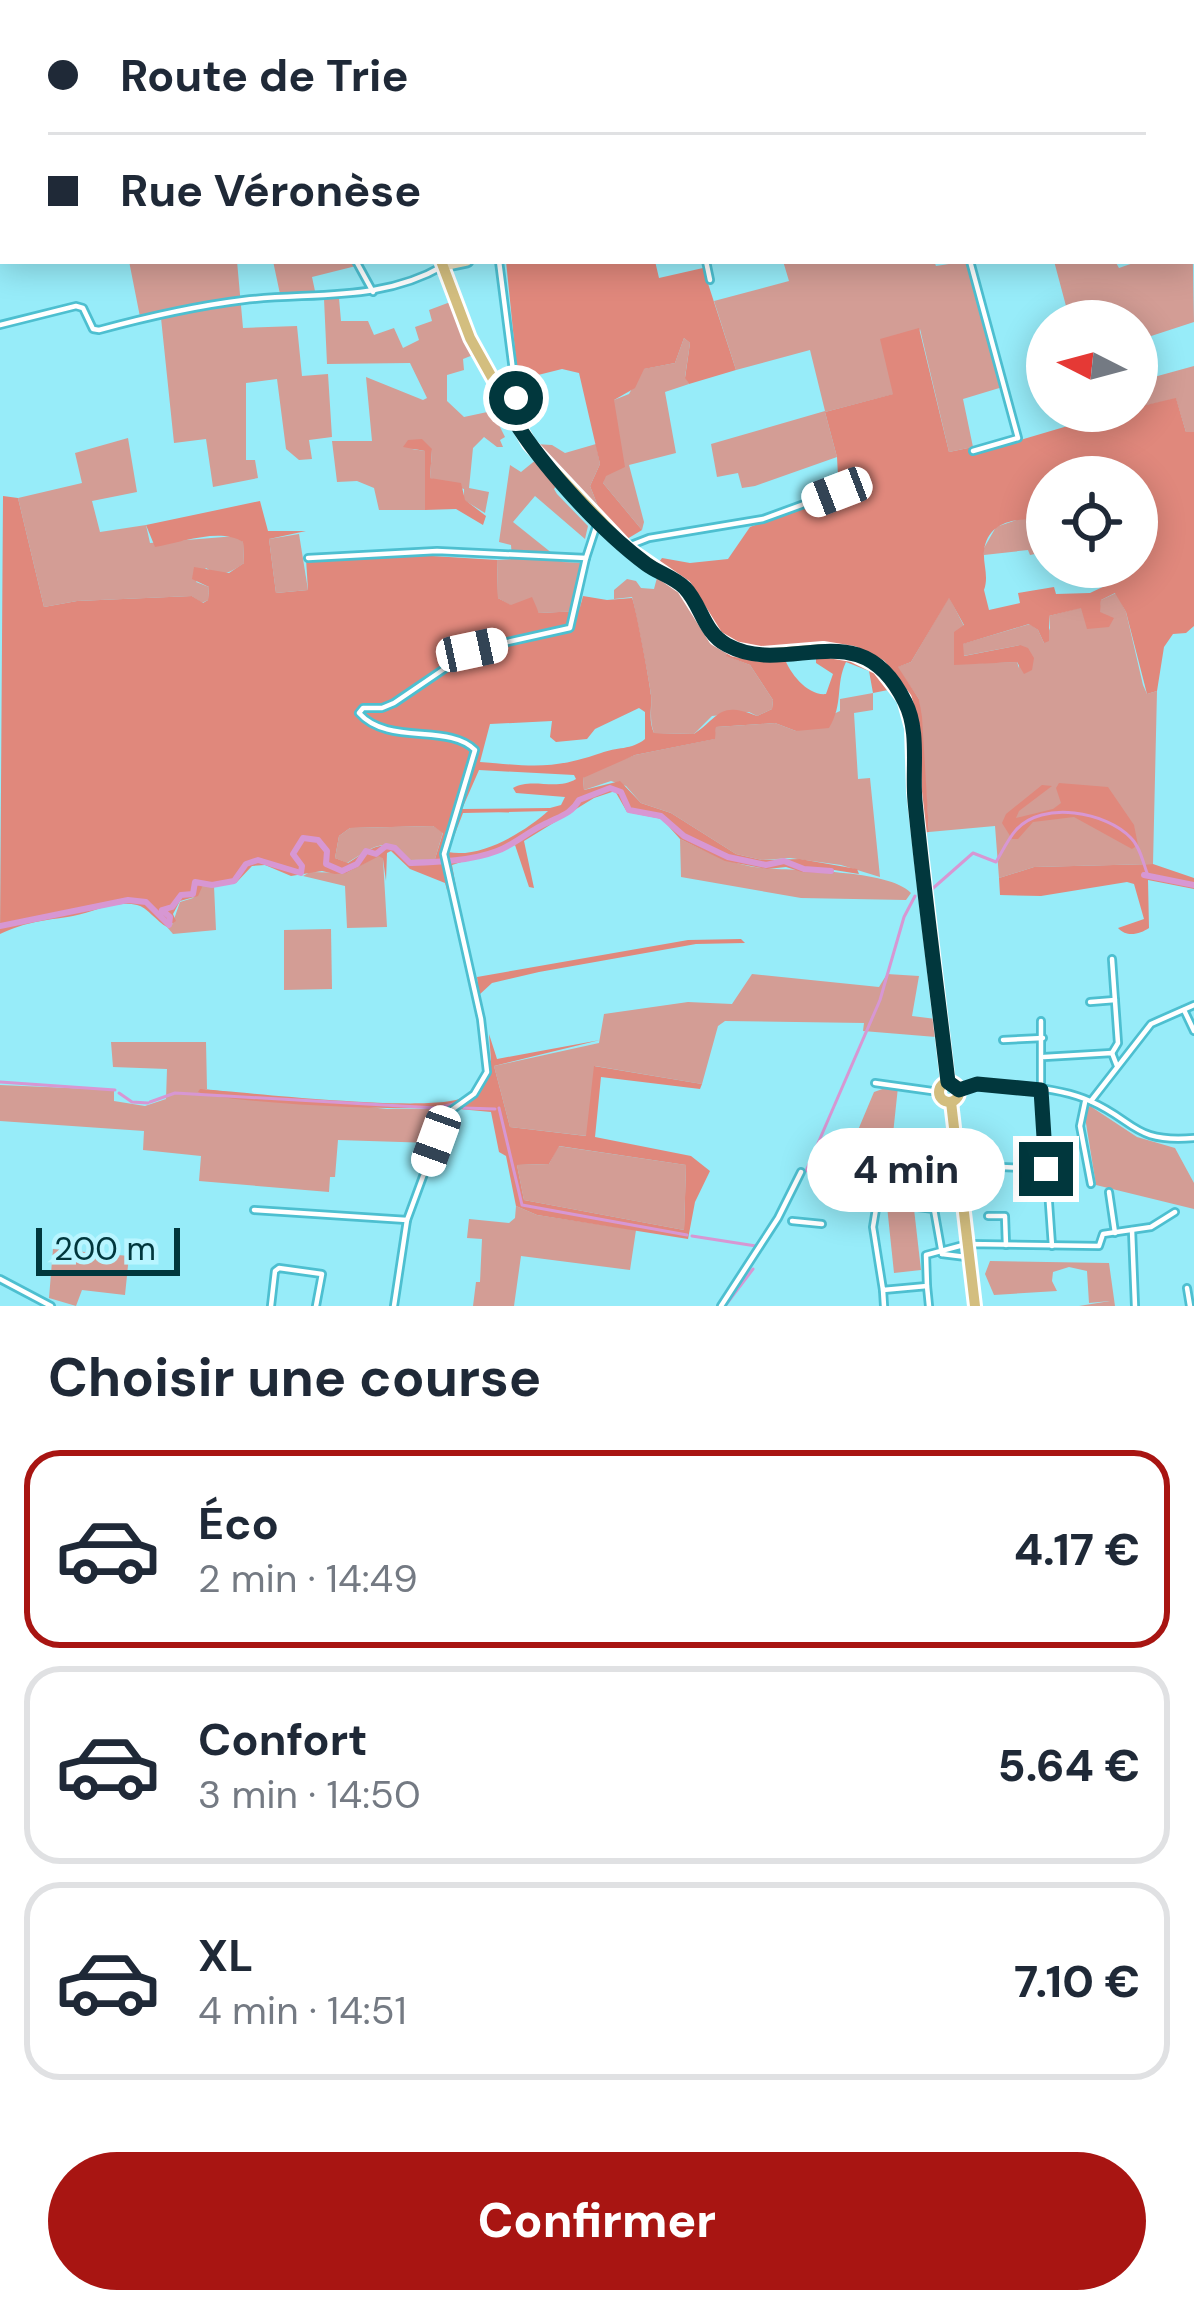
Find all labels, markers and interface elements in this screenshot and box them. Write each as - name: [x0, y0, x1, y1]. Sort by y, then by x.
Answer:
- text: Route de Trie: [120, 46, 409, 105]
- text: Rue Véronèse: [120, 161, 421, 220]
- north arrow: [1026, 300, 1158, 432]
- map controls: [1026, 300, 1158, 588]
- route start: [489, 371, 543, 425]
- button: locate: [1026, 456, 1158, 588]
- car: [797, 462, 877, 522]
- car: [433, 625, 511, 675]
- car: [407, 1101, 465, 1181]
- callout: 4 min: [806, 1127, 1004, 1211]
- route end: [1019, 1142, 1073, 1196]
- text: 4 min: [853, 1144, 959, 1195]
- scale bar: [36, 1222, 180, 1275]
- text: 200 m: [54, 1227, 156, 1270]
- text: Choisir une course: [48, 1342, 541, 1413]
- text: Éco: [198, 1494, 279, 1553]
- icon: car: [54, 1495, 162, 1603]
- text: 4.17 €: [1014, 1520, 1140, 1579]
- text: 2 min · 14:49: [198, 1553, 418, 1604]
- text: Confort: [198, 1710, 368, 1769]
- icon: car: [54, 1711, 162, 1819]
- text: 5.64 €: [998, 1736, 1140, 1795]
- text: 3 min · 14:50: [198, 1769, 421, 1820]
- text: XL: [198, 1926, 253, 1985]
- icon: car: [54, 1927, 162, 2035]
- text: 7.10 €: [1014, 1952, 1140, 2011]
- text: 4 min · 14:51: [198, 1985, 407, 2036]
- button: Confirmer: [48, 2152, 1146, 2290]

